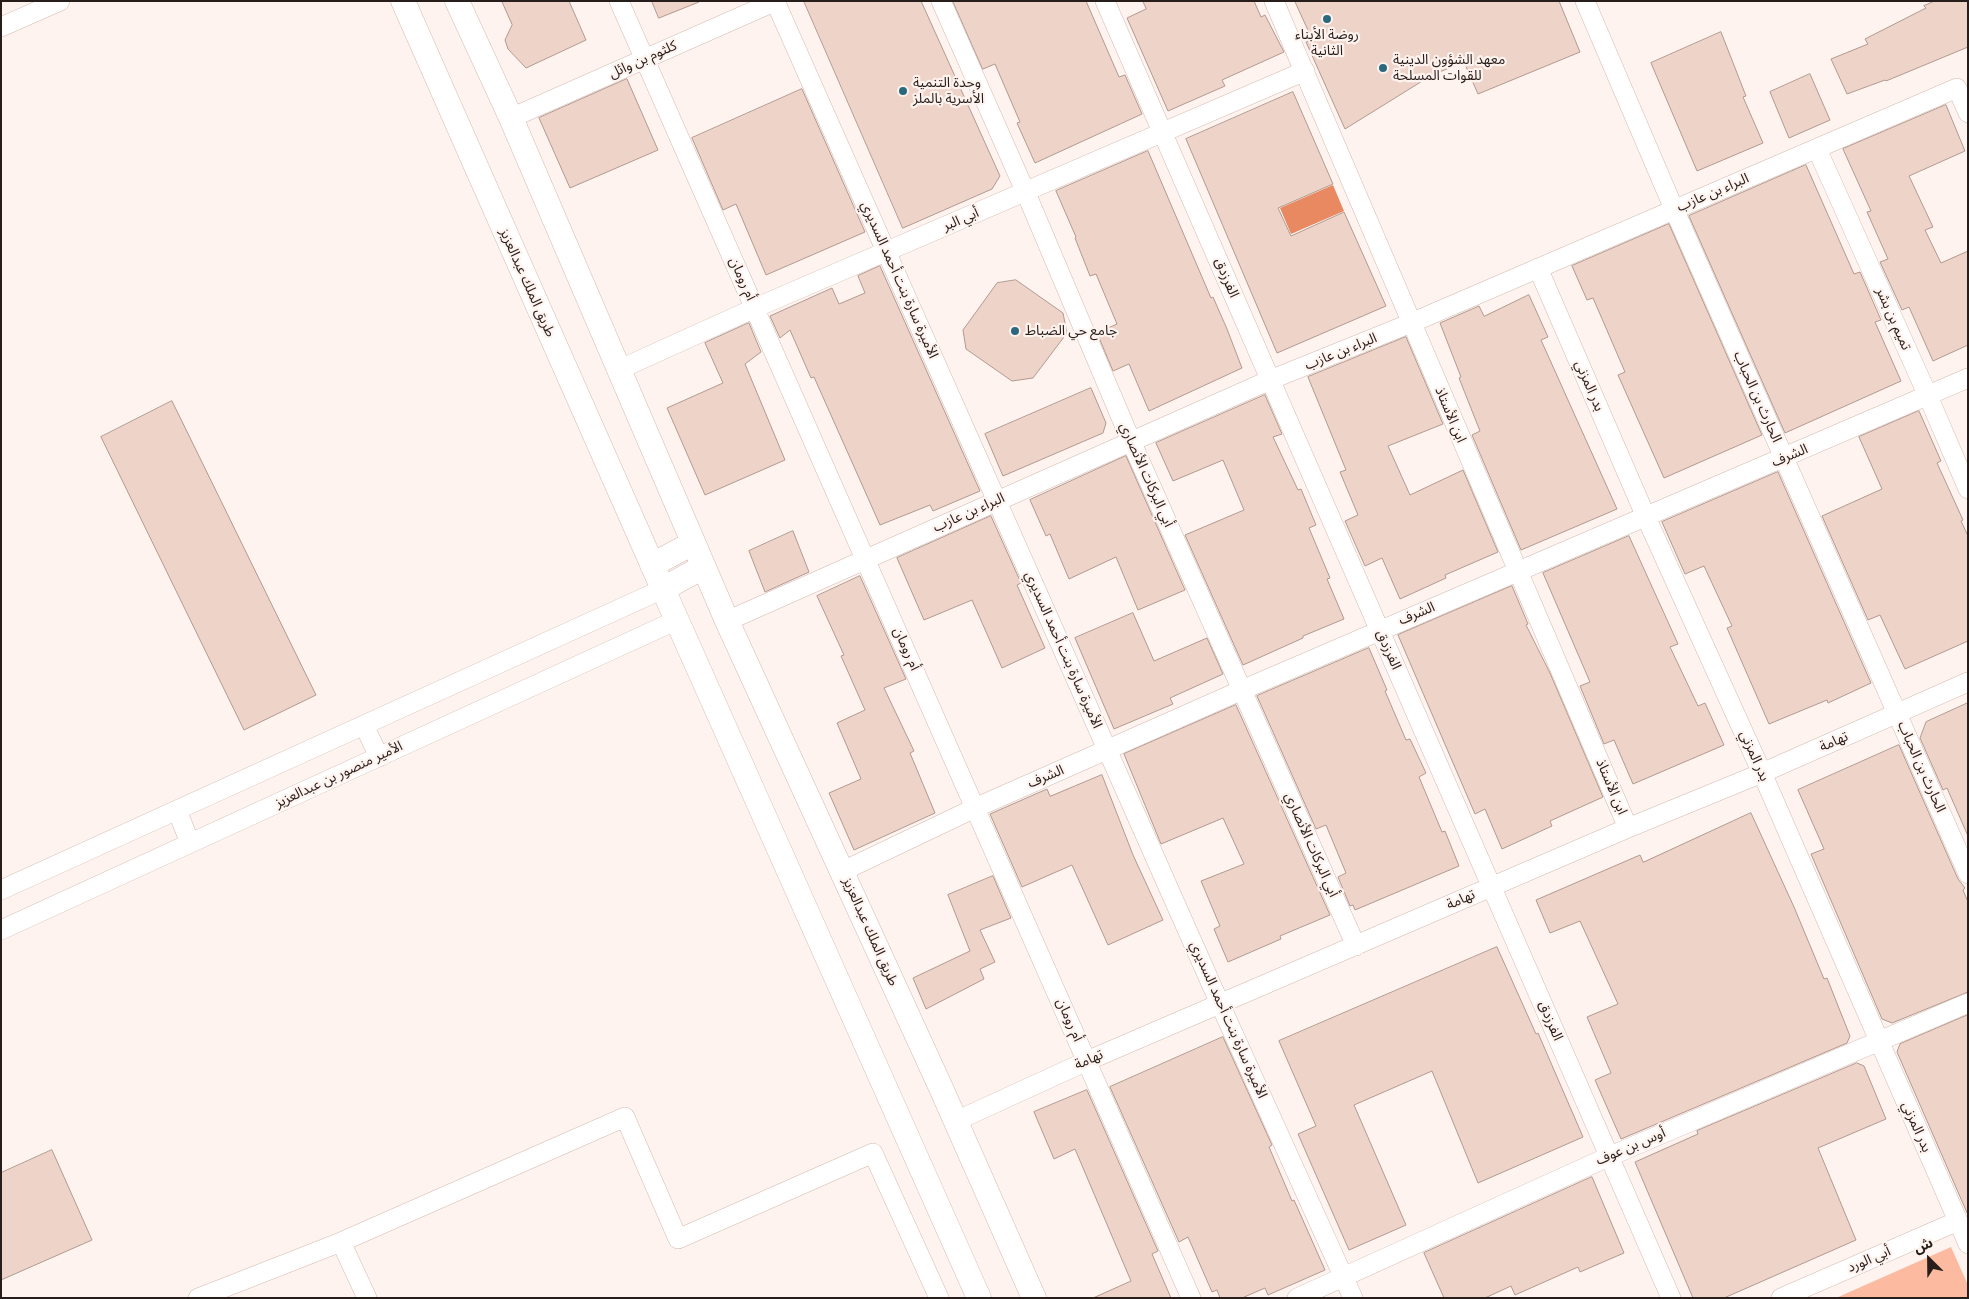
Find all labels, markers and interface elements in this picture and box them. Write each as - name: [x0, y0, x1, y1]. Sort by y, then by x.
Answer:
- marker: روضة الأبناء الثانية: [1321, 13, 1333, 25]
- place label: روضة الأبناء الثانية: [1295, 27, 1359, 59]
- street label: كلثوم بن وائل: [606, 38, 680, 82]
- place label: معهد الشؤون الدينية للقوات المسلحة: [1393, 52, 1505, 84]
- marker: معهد الشؤون الدينية للقوات المسلحة: [1377, 62, 1389, 74]
- place label: وحدة التنمية الأسرية بالملز: [913, 75, 984, 108]
- marker: وحدة التنمية الأسرية بالملز: [897, 85, 909, 97]
- street label: البراء بن عازب: [1674, 170, 1752, 216]
- street label: الأميرة سارة بنت أحمد السديري: [857, 199, 941, 361]
- street label: أبي البر: [940, 205, 982, 235]
- street label: طريق الملك عبدالعزيز: [496, 226, 558, 340]
- street label: أم رومان: [725, 255, 759, 303]
- street label: الفرزدق: [1210, 256, 1242, 300]
- street label: تميم بن بشر: [1872, 285, 1914, 353]
- place label: جامع حي الضباط: [1025, 323, 1117, 339]
- marker: جامع حي الضباط: [1009, 325, 1021, 337]
- street label: البراء بن عازب: [1302, 330, 1380, 374]
- street label: الحارث بن الحباب: [1729, 349, 1785, 445]
- street label: بدر المزني: [1571, 358, 1607, 414]
- street label: ابن الأستاذ: [1431, 385, 1469, 445]
- street label: أبي البركات الأنصاري: [1115, 420, 1177, 530]
- street label: الشرف: [1769, 441, 1811, 471]
- street label: البراء بن عازب: [931, 490, 1007, 536]
- street label: الأميرة سارة بنت أحمد السديري: [1021, 569, 1105, 731]
- street label: الشرف: [1396, 599, 1438, 629]
- street label: أم رومان: [889, 625, 923, 673]
- street label: الفرزدق: [1372, 628, 1404, 672]
- street label: الحارث بن الحباب: [1893, 719, 1949, 815]
- street label: بدر المزني: [1735, 728, 1773, 784]
- street label: تهامة: [1817, 728, 1851, 756]
- street label: الأمير منصور بن عبدالعزيز: [273, 738, 405, 812]
- street label: ابن الأستاذ: [1592, 757, 1630, 817]
- street label: الشرف: [1025, 762, 1067, 792]
- street label: أبي البركات الأنصاري: [1280, 790, 1342, 900]
- street label: طريق الملك عبدالعزيز: [839, 875, 901, 989]
- street label: تهامة: [1444, 886, 1478, 914]
- street label: الأميرة سارة بنت أحمد السديري: [1186, 939, 1270, 1101]
- street label: أم رومان: [1052, 996, 1086, 1044]
- street label: الفرزدق: [1534, 999, 1566, 1043]
- street label: تهامة: [1072, 1046, 1106, 1074]
- street label: بدر المزني: [1897, 1099, 1935, 1155]
- street label: أوس بن عوف: [1594, 1125, 1668, 1169]
- text: ش: [1911, 1233, 1935, 1257]
- north arrow: [1904, 1234, 1954, 1284]
- street label: أبي الورد: [1845, 1243, 1893, 1277]

